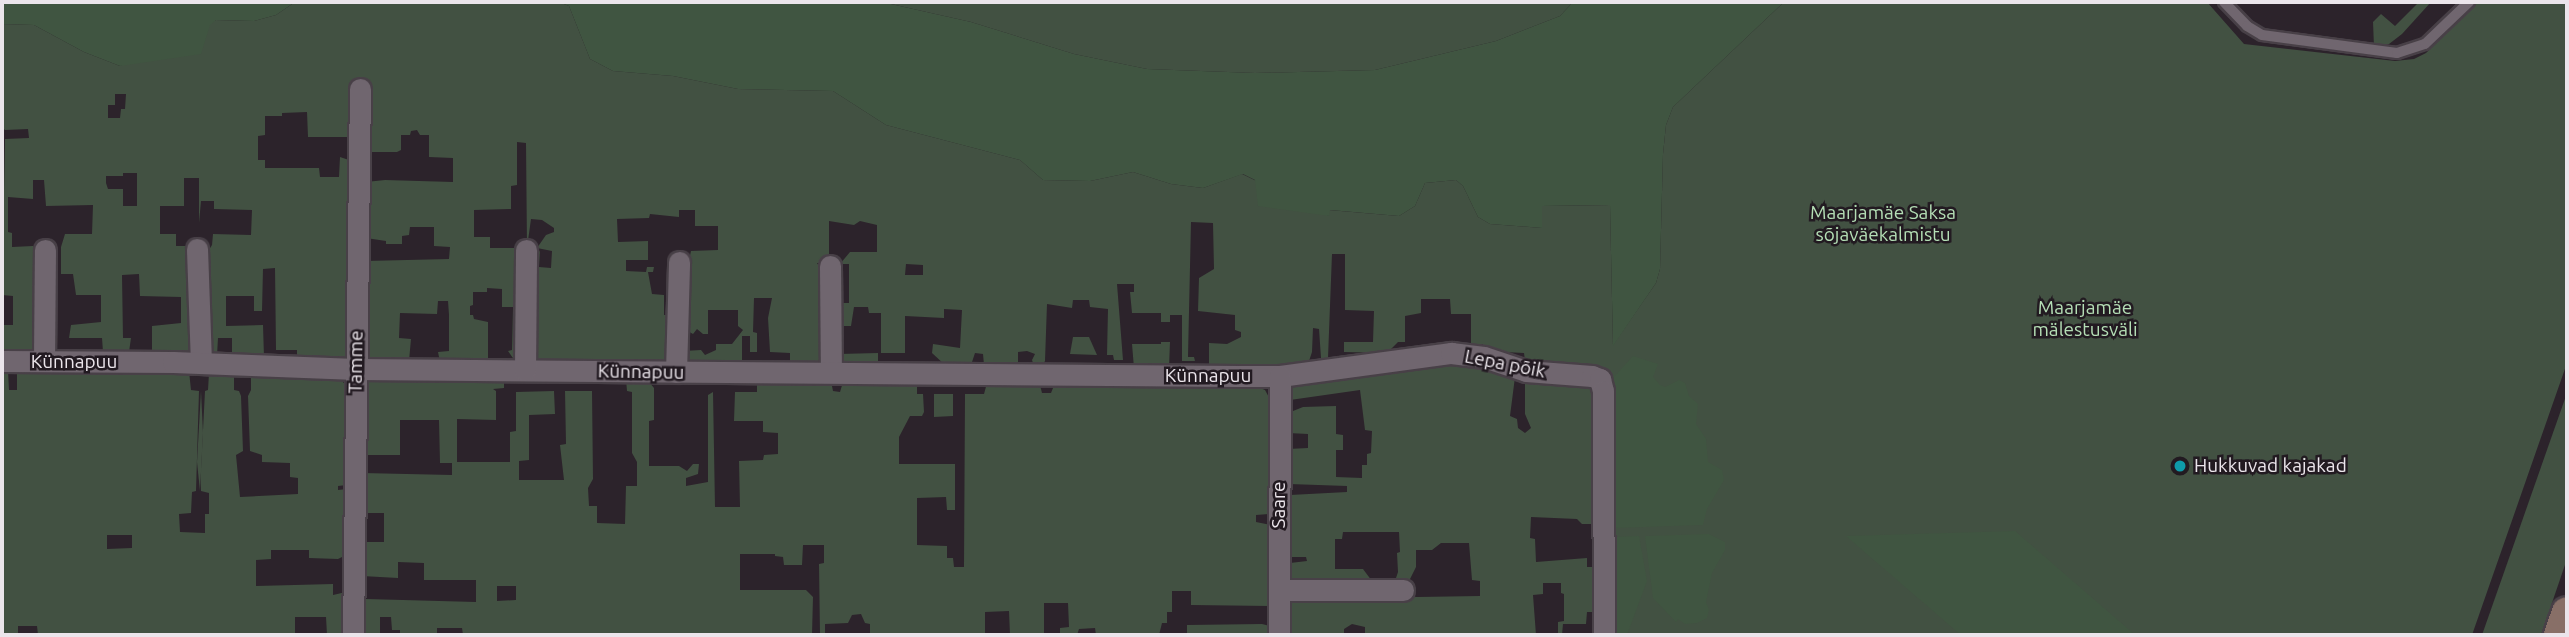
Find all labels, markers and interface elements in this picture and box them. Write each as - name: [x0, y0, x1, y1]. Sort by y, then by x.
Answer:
- park label: Maarjamäe Saksa sõjaväekalmistu: [1810, 202, 1956, 246]
- park label: Maarjamäe mälestusväli: [2032, 297, 2138, 341]
- street label: Tamme: [344, 330, 368, 394]
- street label: Lepa põik: [1463, 345, 1547, 383]
- street label: Künnapuu: [31, 351, 117, 373]
- street label: Künnapuu: [597, 360, 685, 384]
- street label: Künnapuu: [1165, 365, 1251, 387]
- place label: Hukkuvad kajakad: [2194, 455, 2347, 477]
- marker: Hukkuvad kajakad: [2172, 458, 2188, 474]
- street label: Saare: [1268, 481, 1290, 529]

